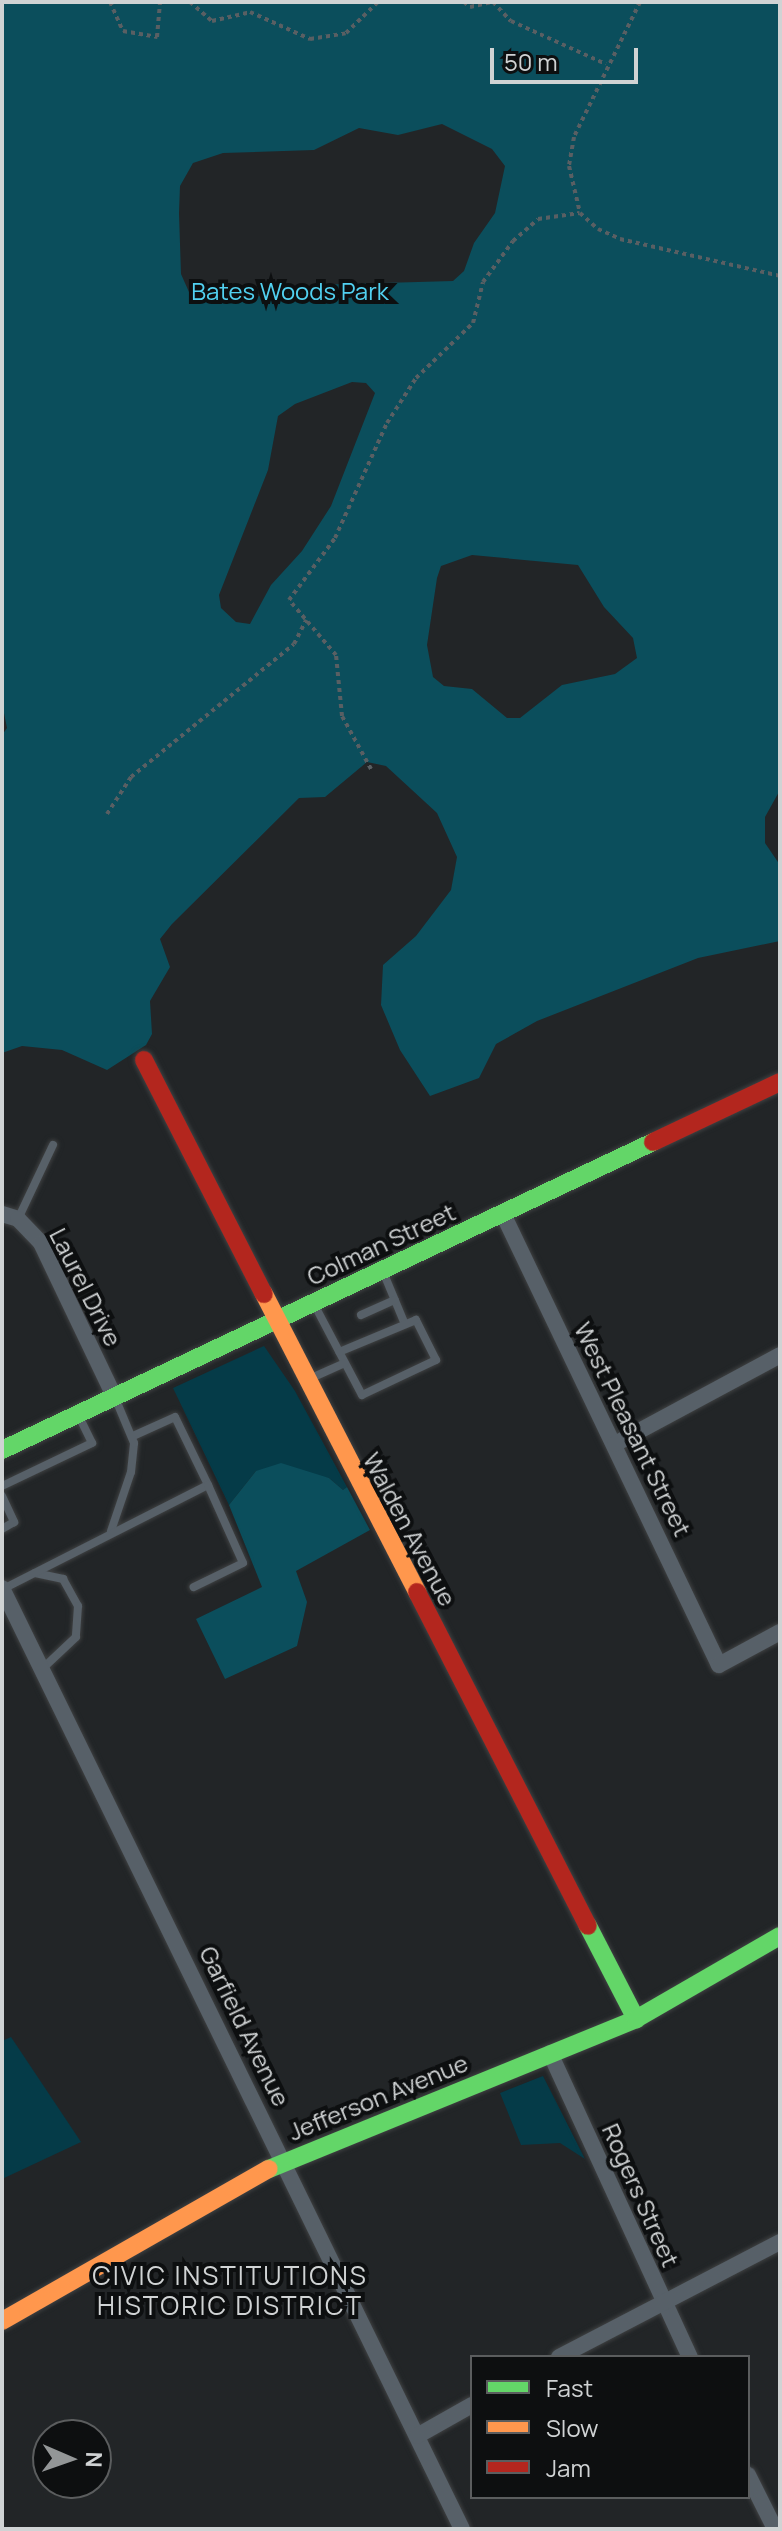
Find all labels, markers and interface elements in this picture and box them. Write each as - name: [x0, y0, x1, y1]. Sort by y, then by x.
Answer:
- scale bar: [494, 32, 642, 82]
- text: 50 m: [504, 45, 558, 78]
- park label: Bates Woods Park: [191, 277, 389, 305]
- street label: Colman Street: [302, 1197, 460, 1291]
- street label: Laurel Drive: [44, 1223, 128, 1351]
- street label: West Pleasant Street: [569, 1317, 697, 1541]
- street label: Walden Avenue: [358, 1447, 462, 1611]
- street label: Garfield Avenue: [194, 1941, 296, 2111]
- street label: Jefferson Avenue: [284, 2048, 472, 2146]
- street label: Rogers Street: [597, 2119, 685, 2271]
- district label: CIVIC INSTITUTIONS HISTORIC DISTRICT: [92, 2260, 368, 2322]
- legend: [470, 2355, 750, 2499]
- text: Fast: [546, 2371, 593, 2404]
- text: Slow: [546, 2411, 599, 2444]
- north arrow: [32, 2419, 112, 2499]
- text: N: [79, 2451, 109, 2468]
- text: Jam: [546, 2451, 591, 2484]

